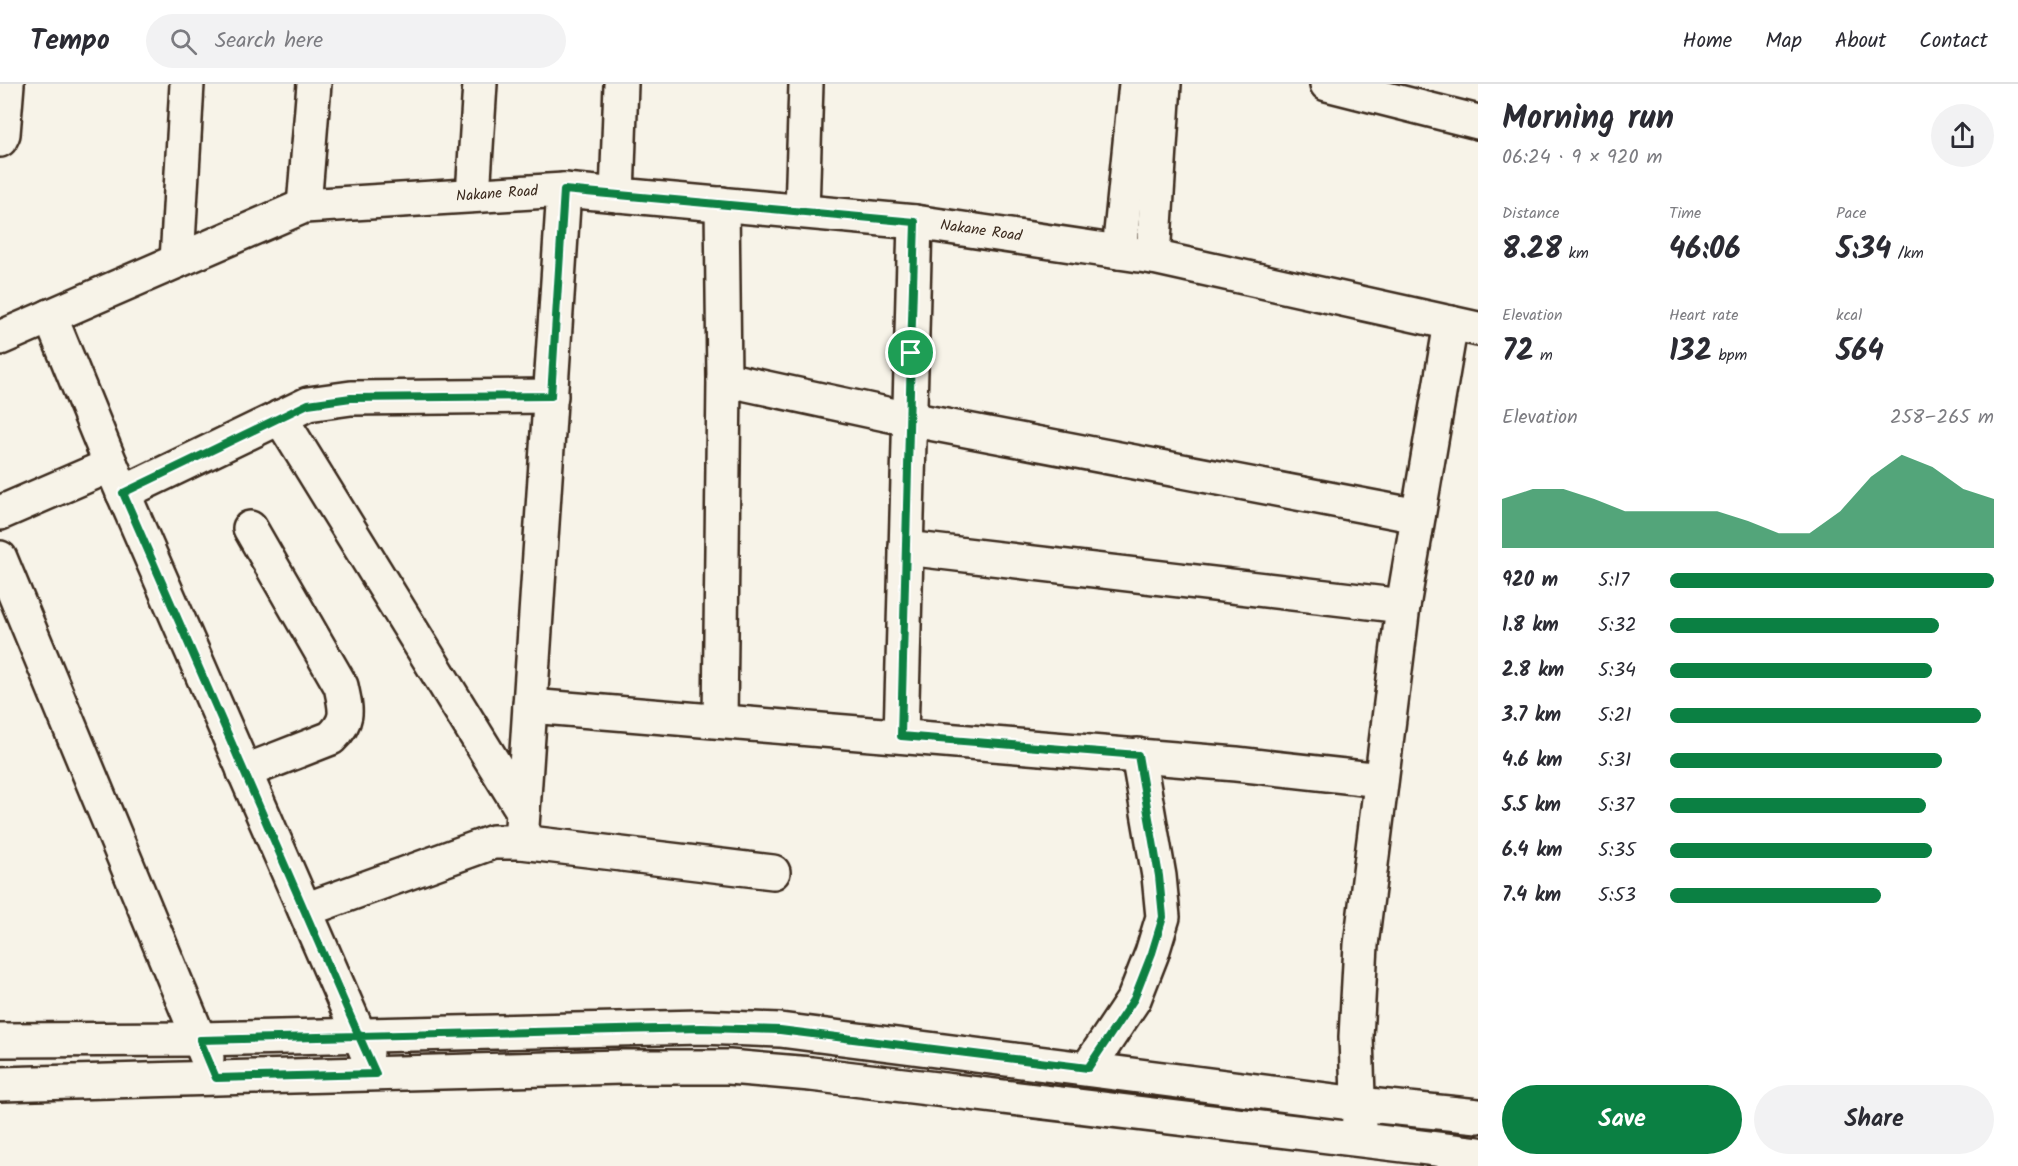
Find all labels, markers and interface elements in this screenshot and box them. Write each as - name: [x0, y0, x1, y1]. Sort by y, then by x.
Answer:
- search box: [146, 14, 566, 68]
- text: Tempo: [30, 19, 110, 64]
- text: Search here: [215, 24, 323, 59]
- icon: search: [167, 25, 200, 58]
- text: Home: [1683, 25, 1732, 58]
- text: Map: [1765, 25, 1802, 58]
- text: About: [1835, 25, 1886, 58]
- text: Contact: [1919, 25, 1988, 58]
- text: Morning run: [1502, 93, 1674, 146]
- button: share: [1931, 104, 1994, 167]
- text: 06:24 · 9 × 920 m: [1502, 142, 1662, 174]
- street label: Nakane Road: [455, 179, 539, 209]
- text: Distance: [1502, 201, 1560, 226]
- text: Time: [1669, 201, 1701, 226]
- text: Pace: [1836, 201, 1867, 226]
- street label: Nakane Road: [939, 213, 1024, 249]
- text: 8.28: [1502, 226, 1562, 274]
- text: 46:06: [1669, 226, 1741, 274]
- text: 5:34: [1836, 226, 1891, 274]
- text: km: [1562, 241, 1589, 266]
- text: /km: [1891, 241, 1924, 266]
- text: Elevation: [1502, 303, 1563, 328]
- text: Heart rate: [1669, 303, 1739, 328]
- text: kcal: [1836, 303, 1862, 328]
- pin: [885, 327, 936, 378]
- text: 72: [1502, 328, 1534, 376]
- text: 132: [1669, 328, 1712, 376]
- text: 564: [1836, 328, 1884, 376]
- icon: arrive: [894, 336, 927, 369]
- text: m: [1534, 343, 1553, 368]
- text: bpm: [1712, 343, 1747, 368]
- text: Elevation: [1502, 402, 1578, 434]
- text: 258–265 m: [1890, 402, 1994, 434]
- text: 920 m: [1502, 565, 1558, 597]
- text: 5:17: [1598, 565, 1629, 597]
- text: 1.8 km: [1502, 610, 1559, 642]
- text: 5:32: [1598, 610, 1637, 642]
- text: 2.8 km: [1502, 655, 1564, 687]
- text: 5:34: [1598, 655, 1636, 687]
- text: 3.7 km: [1502, 700, 1561, 732]
- text: 5:21: [1598, 700, 1632, 732]
- text: 4.6 km: [1502, 745, 1562, 777]
- text: 5:31: [1598, 745, 1631, 777]
- text: 5.5 km: [1502, 790, 1561, 822]
- text: 5:37: [1598, 790, 1634, 822]
- text: 6.4 km: [1502, 835, 1562, 867]
- text: 5:35: [1598, 835, 1636, 867]
- text: 7.4 km: [1502, 880, 1561, 912]
- text: 5:53: [1598, 880, 1636, 912]
- button: Save: [1502, 1085, 1742, 1154]
- button: Share: [1754, 1085, 1994, 1154]

